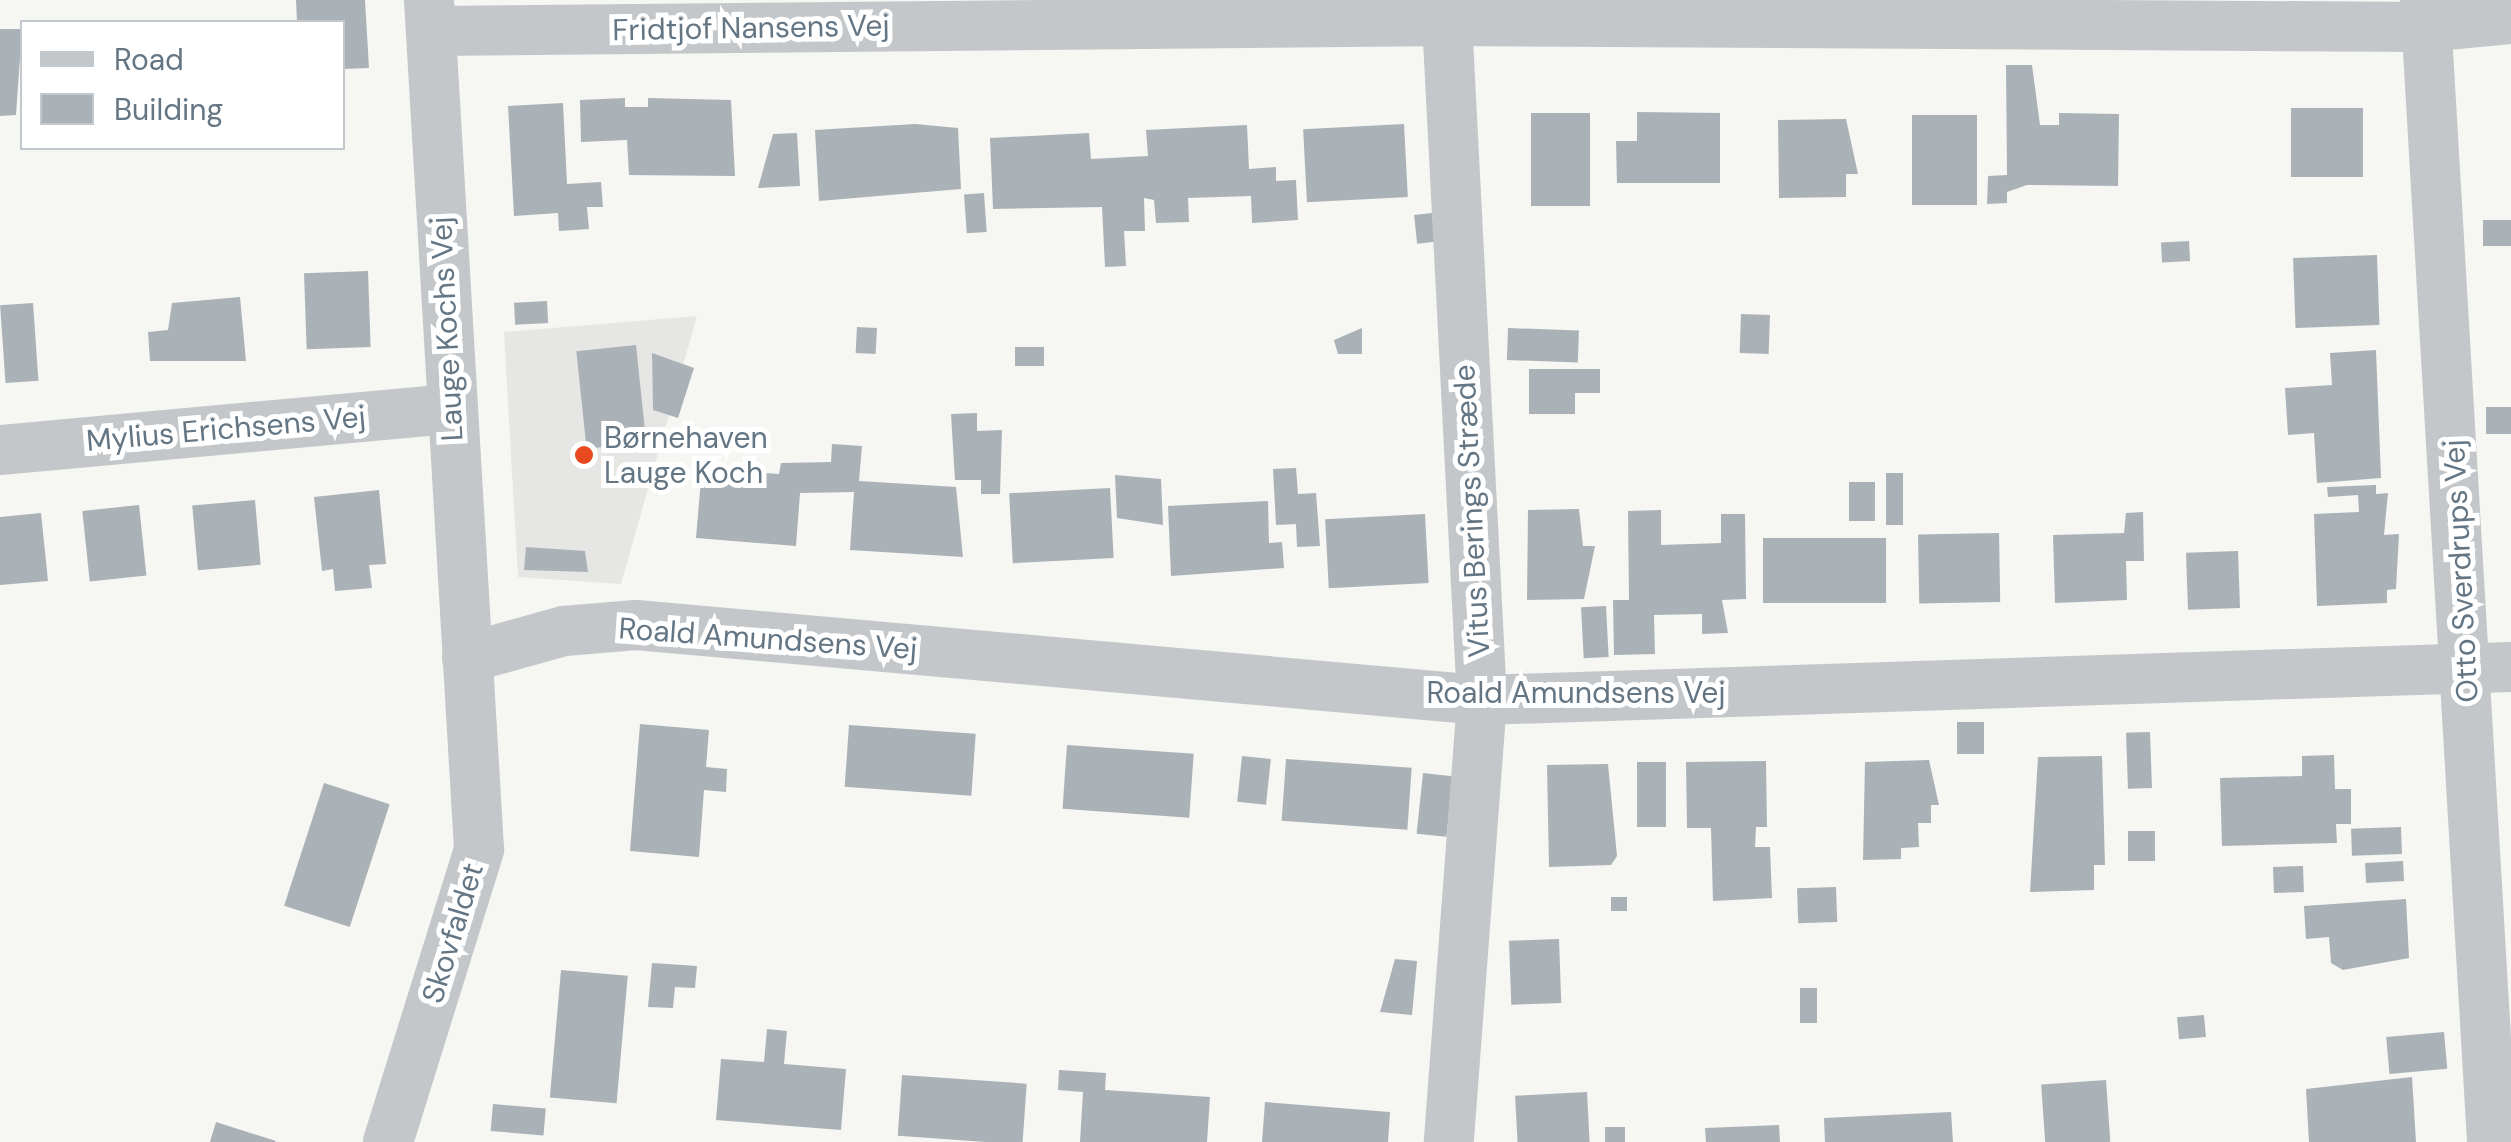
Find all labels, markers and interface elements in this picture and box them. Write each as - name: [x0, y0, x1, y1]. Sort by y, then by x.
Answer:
- street label: Fridtjof Nansens Vej: [612, 8, 890, 48]
- legend: [20, 20, 345, 150]
- text: Road: [114, 40, 184, 79]
- text: Building: [114, 90, 223, 129]
- street label: Lauge Kochs Vej: [423, 216, 471, 442]
- street label: Vitus Berings Stræde: [1446, 364, 1498, 658]
- street label: Mylius Erichsens Vej: [85, 399, 367, 459]
- place label: Børnehaven Lauge Koch: [604, 420, 768, 490]
- street label: Otto Sverdrups Vej: [2436, 438, 2486, 704]
- marker: Børnehaven Lauge Koch: [573, 444, 595, 466]
- street label: Roald Amundsens Vej: [618, 611, 918, 667]
- street label: Roald Amundsens Vej: [1426, 675, 1726, 711]
- street label: Skovfaldet: [415, 859, 491, 1007]

